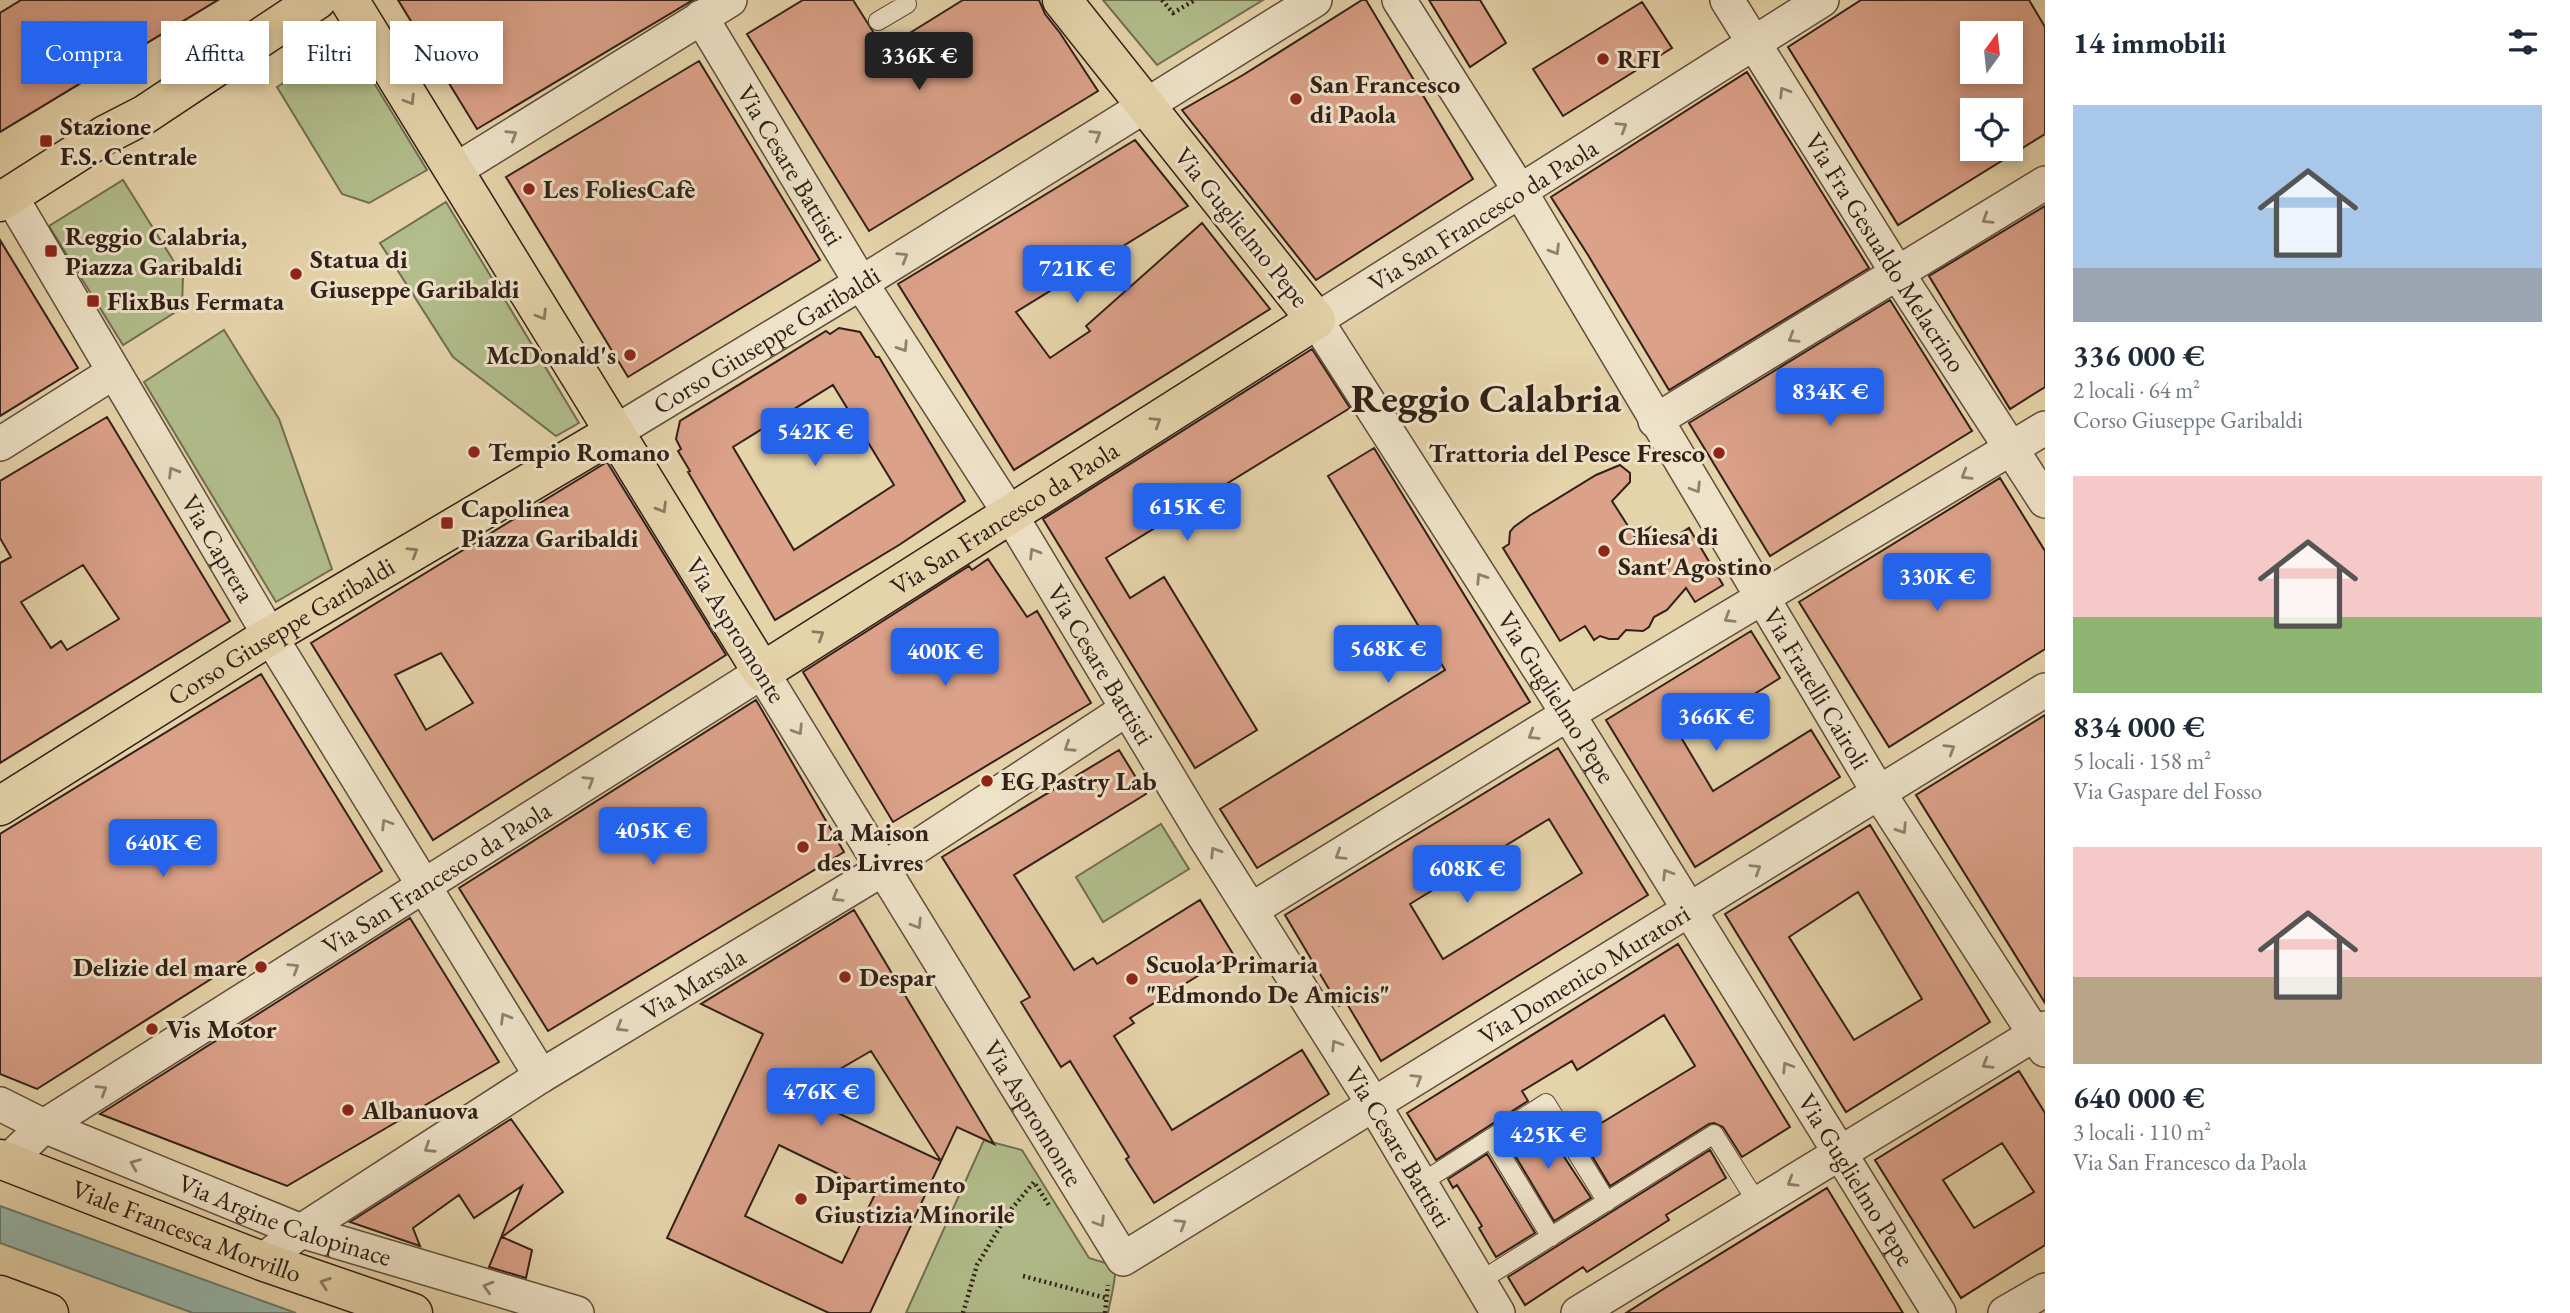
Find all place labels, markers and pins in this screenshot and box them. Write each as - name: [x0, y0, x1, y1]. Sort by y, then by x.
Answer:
- pin: 336K €: [862, 32, 976, 92]
- place label: RFI: [1617, 42, 1661, 76]
- marker: RFI: [1595, 51, 1611, 67]
- place label: San Francesco di Paola: [1310, 67, 1460, 131]
- marker: San Francesco di Paola: [1288, 91, 1304, 107]
- place label: Stazione F.S. Centrale: [60, 109, 197, 173]
- marker: Stazione F.S. Centrale: [38, 133, 54, 149]
- place label: Les FoliesCafè: [543, 172, 696, 206]
- marker: Les FoliesCafè: [521, 181, 537, 197]
- place label: Reggio Calabria, Piazza Garibaldi: [65, 219, 247, 283]
- place label: Statua di Giuseppe Garibaldi: [310, 242, 520, 306]
- marker: Reggio Calabria, Piazza Garibaldi: [43, 243, 59, 259]
- pin: 721K €: [1020, 246, 1134, 305]
- marker: Statua di Giuseppe Garibaldi: [288, 266, 304, 282]
- place label: FlixBus Fermata: [107, 284, 285, 318]
- marker: FlixBus Fermata: [85, 293, 101, 309]
- place label: McDonald's: [486, 338, 616, 372]
- marker: McDonald's: [622, 347, 638, 363]
- pin: 834K €: [1773, 368, 1887, 428]
- pin: 542K €: [758, 408, 872, 468]
- place label: Tempio Romano: [488, 435, 670, 469]
- place label: Trattoria del Pesce Fresco: [1428, 436, 1705, 470]
- marker: Tempio Romano: [466, 444, 482, 460]
- marker: Trattoria del Pesce Fresco: [1711, 445, 1727, 461]
- pin: 615K €: [1130, 484, 1244, 543]
- place label: Capolinea Piazza Garibaldi: [461, 491, 639, 555]
- marker: Capolinea Piazza Garibaldi: [439, 515, 455, 531]
- place label: Chiesa di Sant'Agostino: [1618, 519, 1772, 583]
- marker: Chiesa di Sant'Agostino: [1596, 543, 1612, 559]
- pin: 330K €: [1880, 554, 1994, 613]
- pin: 568K €: [1331, 626, 1445, 685]
- pin: 400K €: [888, 628, 1002, 688]
- pin: 366K €: [1659, 694, 1773, 753]
- place label: EG Pastry Lab: [1001, 764, 1157, 798]
- marker: EG Pastry Lab: [979, 773, 995, 789]
- pin: 405K €: [596, 808, 710, 867]
- place label: La Maison des Livres: [817, 815, 930, 879]
- pin: 640K €: [106, 820, 220, 879]
- marker: La Maison des Livres: [795, 839, 811, 855]
- pin: 608K €: [1410, 846, 1524, 905]
- place label: Scuola Primaria "Edmondo De Amicis": [1146, 947, 1390, 1011]
- place label: Delizie del mare: [73, 950, 247, 984]
- marker: Delizie del mare: [253, 959, 269, 975]
- place label: Despar: [859, 960, 936, 994]
- marker: Despar: [837, 969, 853, 985]
- marker: Scuola Primaria "Edmondo De Amicis": [1124, 971, 1140, 987]
- place label: Vis Motor: [166, 1012, 277, 1046]
- marker: Vis Motor: [144, 1021, 160, 1037]
- pin: 476K €: [764, 1068, 878, 1128]
- place label: Albanuova: [361, 1093, 479, 1127]
- marker: Albanuova: [340, 1102, 356, 1118]
- pin: 425K €: [1491, 1112, 1605, 1171]
- place label: Dipartimento Giustizia Minorile: [815, 1167, 1015, 1231]
- marker: Dipartimento Giustizia Minorile: [793, 1191, 809, 1207]

